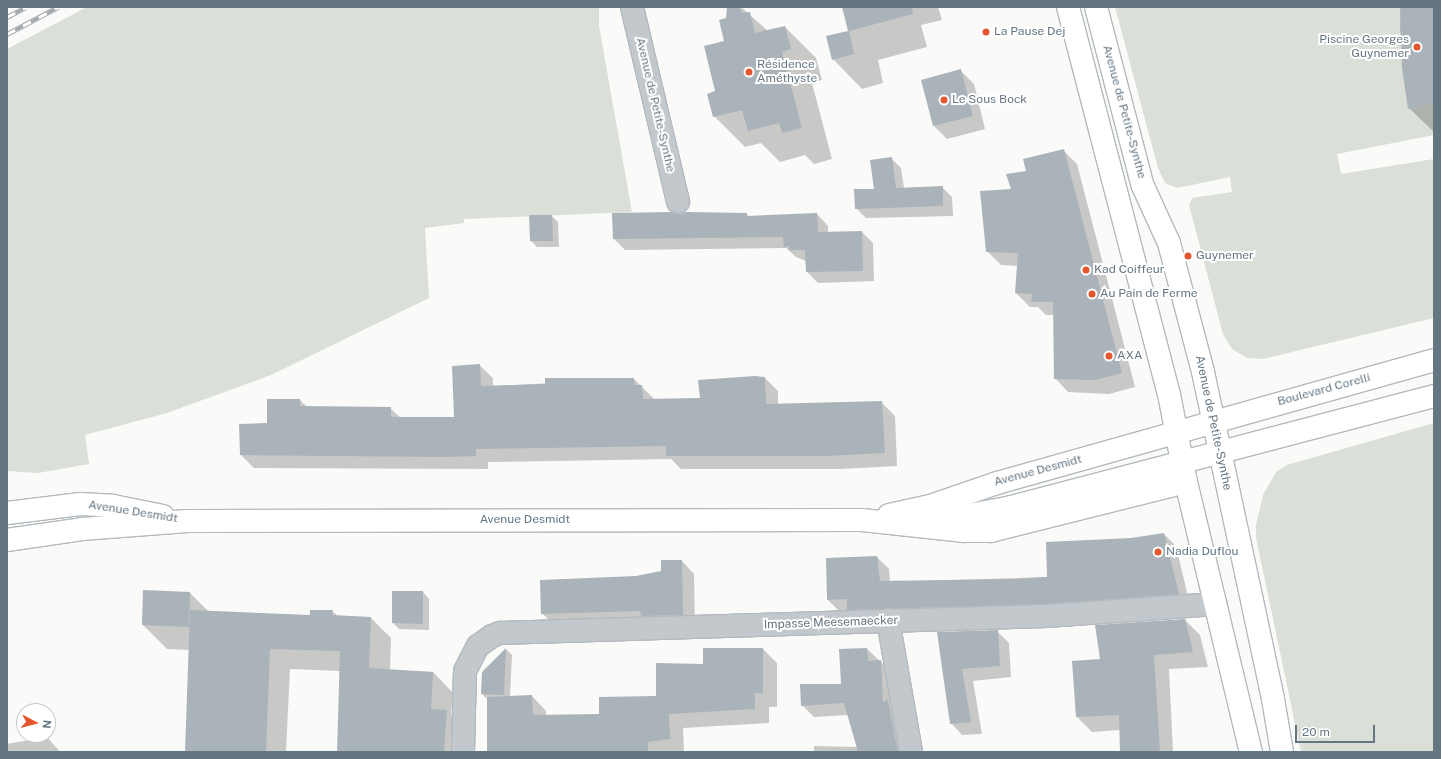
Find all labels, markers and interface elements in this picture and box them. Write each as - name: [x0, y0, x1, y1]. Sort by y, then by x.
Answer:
- place label: La Pause Dej: [994, 25, 1065, 39]
- marker: La Pause Dej: [981, 27, 991, 37]
- place label: Piscine Georges Guynemer: [1319, 33, 1409, 61]
- street label: Avenue de Petite-Synthe: [632, 36, 678, 174]
- marker: Piscine Georges Guynemer: [1412, 42, 1422, 52]
- street label: Avenue de Petite-Synthe: [1099, 43, 1149, 181]
- place label: Résidence Améthyste: [757, 58, 817, 86]
- marker: Résidence Améthyste: [744, 67, 754, 77]
- place label: Le Sous Bock: [952, 93, 1027, 107]
- marker: Le Sous Bock: [939, 95, 949, 105]
- place label: Guynemer: [1196, 249, 1254, 263]
- marker: Guynemer: [1183, 251, 1193, 261]
- place label: Kad Coiffeur: [1094, 263, 1164, 277]
- marker: Kad Coiffeur: [1081, 265, 1091, 275]
- place label: Au Pain de Ferme: [1100, 287, 1198, 301]
- marker: Au Pain de Ferme: [1087, 289, 1097, 299]
- place label: AXA: [1117, 349, 1143, 363]
- marker: AXA: [1104, 351, 1114, 361]
- street label: Avenue de Petite-Synthe: [1192, 354, 1234, 492]
- street label: Boulevard Corelli: [1276, 371, 1372, 409]
- street label: Avenue Desmidt: [992, 452, 1084, 490]
- street label: Avenue Desmidt: [87, 498, 179, 526]
- street label: Avenue Desmidt: [480, 513, 570, 527]
- place label: Nadia Duflou: [1166, 545, 1239, 559]
- marker: Nadia Duflou: [1153, 547, 1163, 557]
- street label: Impasse Meesemaecker: [764, 613, 898, 633]
- north arrow: [16, 703, 56, 743]
- scale bar: [1297, 717, 1377, 743]
- text: N: [40, 719, 53, 729]
- text: 20 m: [1302, 725, 1330, 739]

